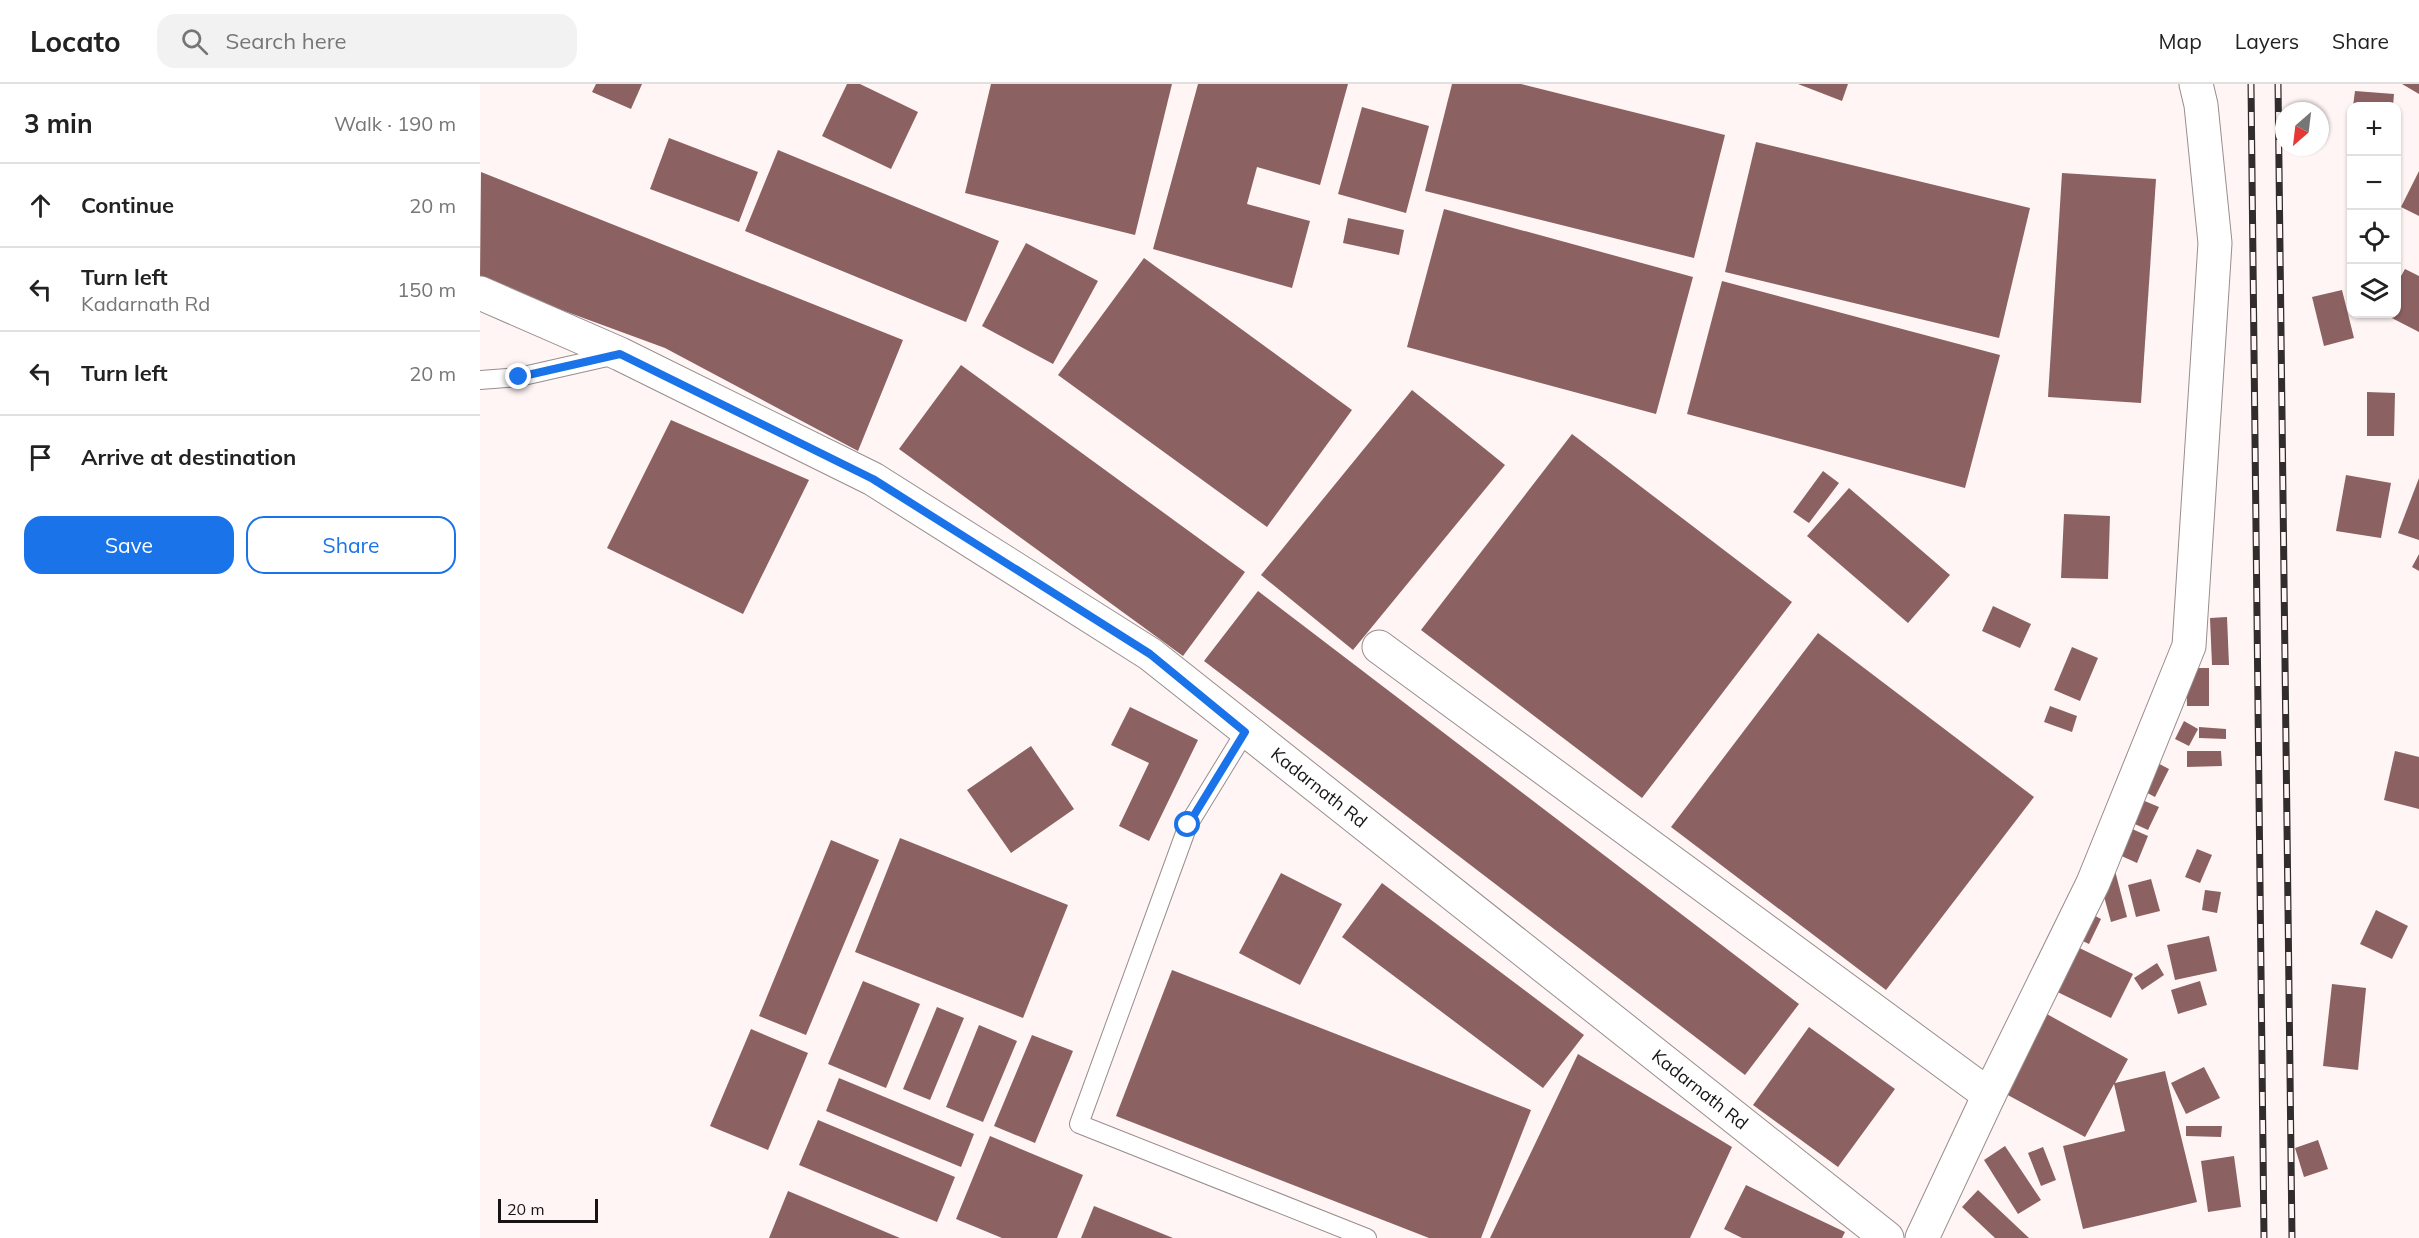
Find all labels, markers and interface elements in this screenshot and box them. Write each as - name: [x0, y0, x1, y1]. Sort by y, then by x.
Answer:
- search box: [157, 14, 577, 68]
- text: Locato: [30, 24, 121, 59]
- icon: search: [178, 25, 211, 58]
- text: Search here: [226, 27, 346, 55]
- text: Map: [2159, 28, 2202, 54]
- text: Layers: [2235, 28, 2299, 54]
- text: Share: [2332, 28, 2389, 54]
- north arrow: [2275, 102, 2329, 156]
- map controls: [2347, 102, 2401, 318]
- button: +: [2347, 102, 2401, 156]
- text: 3 min: [24, 107, 93, 140]
- text: Walk · 190 m: [334, 111, 456, 136]
- button: −: [2347, 156, 2401, 210]
- icon: ahead: [24, 189, 57, 222]
- text: Continue: [81, 191, 174, 219]
- text: 20 m: [409, 193, 456, 218]
- button: locate: [2347, 210, 2401, 264]
- text: Turn left: [81, 263, 168, 291]
- button: layers: [2347, 264, 2401, 318]
- icon: left: [24, 273, 57, 306]
- text: 150 m: [397, 277, 456, 302]
- text: Kadarnath Rd: [81, 291, 210, 316]
- icon: left: [24, 357, 57, 390]
- text: Turn left: [81, 359, 168, 387]
- text: 20 m: [409, 361, 456, 386]
- route end: [505, 363, 531, 389]
- icon: arrive: [24, 441, 57, 474]
- text: Arrive at destination: [81, 443, 296, 471]
- button: Save: [24, 516, 234, 574]
- button: Share: [246, 516, 456, 574]
- street label: Kadarnath Rd: [1266, 742, 1372, 833]
- route start: [1174, 811, 1200, 837]
- street label: Kadarnath Rd: [1647, 1044, 1753, 1134]
- scale bar: [498, 1196, 598, 1224]
- text: 20 m: [507, 1199, 544, 1219]

